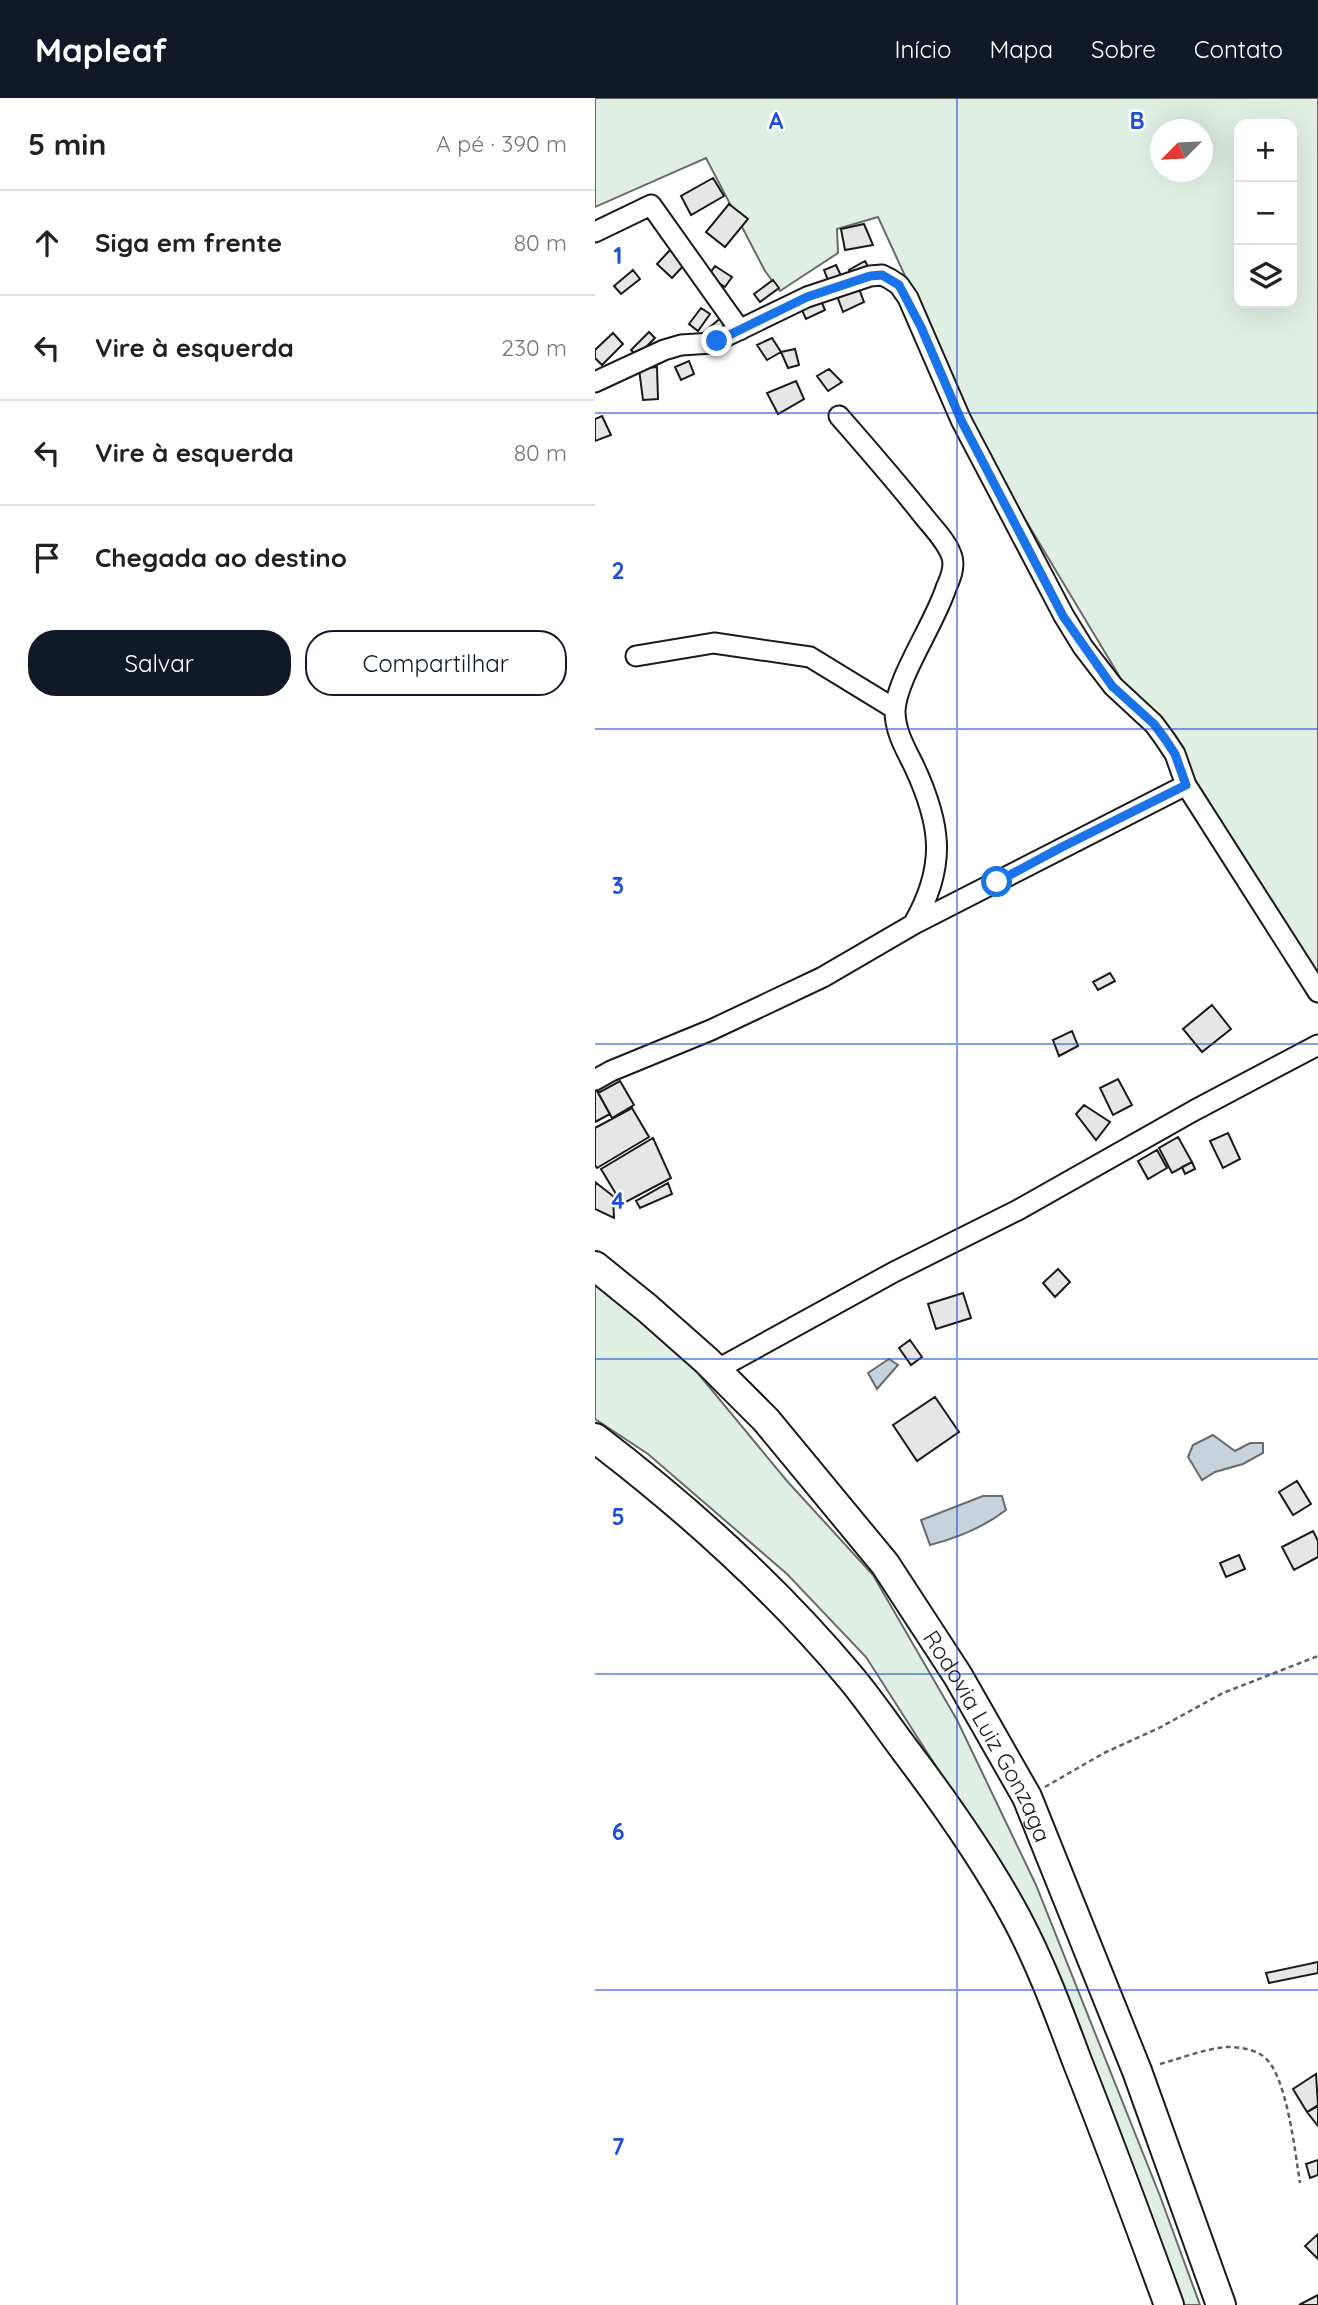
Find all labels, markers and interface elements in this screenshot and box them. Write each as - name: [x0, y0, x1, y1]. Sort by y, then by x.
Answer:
- text: Mapleaf: [35, 29, 167, 70]
- text: Início: [894, 34, 951, 64]
- text: Mapa: [989, 34, 1053, 64]
- text: Sobre: [1091, 34, 1156, 64]
- text: Contato: [1194, 34, 1283, 64]
- text: A: [769, 106, 784, 135]
- text: B: [1129, 106, 1145, 135]
- north arrow: [1150, 119, 1213, 182]
- map controls: [1234, 119, 1297, 308]
- button: +: [1234, 119, 1297, 182]
- text: 5 min: [28, 125, 106, 163]
- text: A pé · 390 m: [436, 129, 567, 158]
- button: −: [1234, 182, 1297, 245]
- icon: ahead: [28, 224, 66, 262]
- text: Siga em frente: [95, 226, 282, 259]
- text: 80 m: [514, 228, 567, 257]
- text: 1: [614, 241, 622, 270]
- button: layers: [1234, 245, 1297, 308]
- route end: [701, 325, 732, 356]
- icon: left: [28, 329, 66, 367]
- text: Vire à esquerda: [95, 331, 294, 364]
- text: 230 m: [501, 333, 567, 362]
- icon: left: [28, 434, 66, 472]
- text: Vire à esquerda: [95, 436, 294, 469]
- text: 80 m: [514, 438, 567, 467]
- icon: arrive: [28, 539, 66, 577]
- text: Chegada ao destino: [95, 541, 347, 574]
- text: 2: [611, 556, 625, 585]
- button: Salvar: [28, 630, 291, 696]
- button: Compartilhar: [305, 630, 567, 696]
- route start: [981, 866, 1012, 897]
- text: 3: [612, 871, 624, 900]
- text: 4: [611, 1186, 625, 1215]
- text: 5: [611, 1502, 625, 1531]
- street label: Rodovia Luiz Gonzaga: [917, 1625, 1058, 1846]
- text: 6: [612, 1817, 624, 1846]
- text: 7: [612, 2132, 625, 2161]

